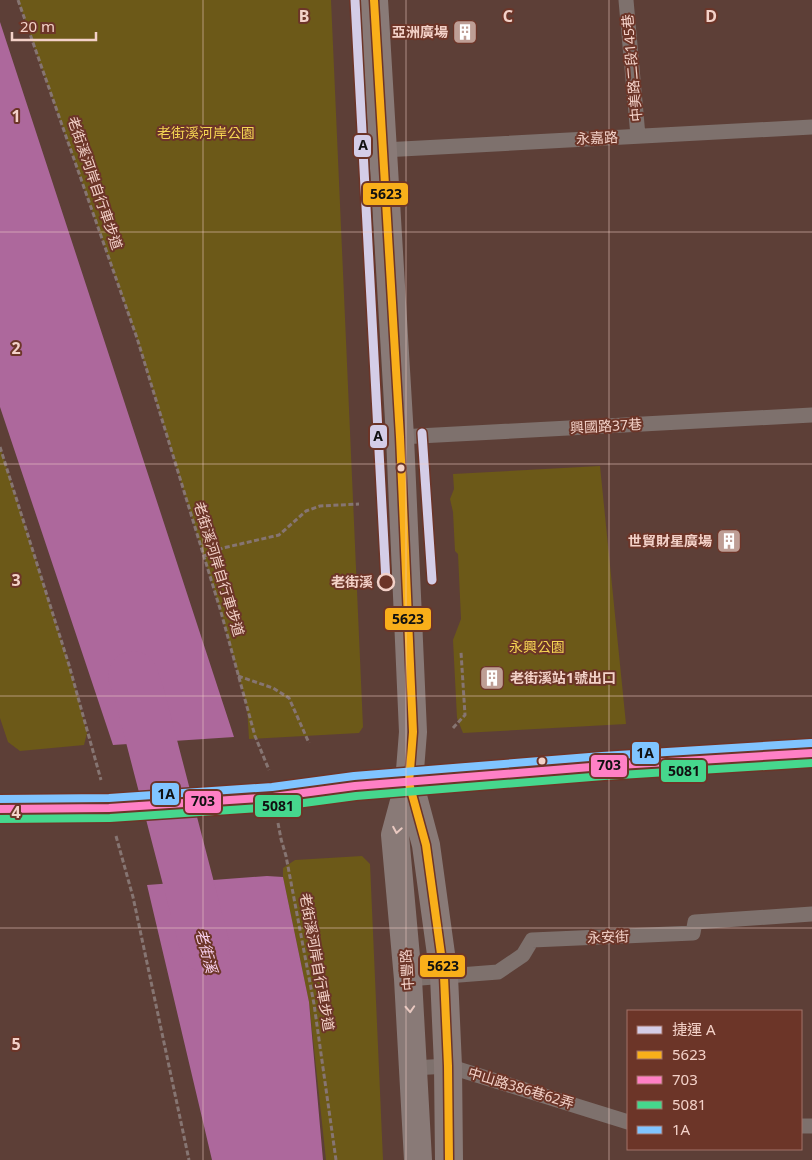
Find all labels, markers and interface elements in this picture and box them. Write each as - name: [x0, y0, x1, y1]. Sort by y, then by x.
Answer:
- text: B: [299, 5, 309, 27]
- text: C: [503, 5, 513, 27]
- text: D: [705, 5, 717, 27]
- scale bar: [12, 10, 96, 42]
- street label: 中美路二段145巷: [617, 13, 646, 123]
- text: 20 m: [20, 16, 55, 36]
- building icon: 亞洲廣場: [452, 19, 478, 45]
- place label: 亞洲廣場: [392, 22, 448, 41]
- text: 1: [11, 105, 21, 127]
- street label: 老街溪河岸自行車步道: [64, 114, 127, 252]
- park label: 老街溪河岸公園: [157, 123, 255, 142]
- street label: 永嘉路: [576, 127, 618, 148]
- line badge: A: [353, 134, 372, 158]
- text: A: [358, 135, 368, 154]
- line badge: 5623: [362, 182, 409, 206]
- text: 5623: [370, 184, 402, 203]
- text: 2: [11, 337, 21, 359]
- street label: 興國路37巷: [570, 414, 642, 437]
- line badge: A: [369, 424, 388, 449]
- text: A: [373, 426, 383, 445]
- unlabelled marker: [396, 463, 406, 473]
- street label: 老街溪河岸自行車步道: [190, 499, 249, 639]
- building icon: 世貿財星廣場: [716, 528, 742, 554]
- place label: 世貿財星廣場: [628, 531, 712, 550]
- text: 3: [11, 569, 21, 591]
- place label: 老街溪: [331, 572, 373, 591]
- marker: 老街溪: [377, 573, 395, 591]
- line badge: 5623: [384, 607, 432, 631]
- text: 5623: [392, 609, 424, 628]
- park label: 永興公園: [509, 637, 565, 656]
- building icon: 老街溪站1號出口: [479, 665, 505, 691]
- place label: 老街溪站1號出口: [510, 668, 616, 687]
- line badge: 1A: [631, 741, 660, 765]
- text: 1A: [636, 743, 654, 762]
- line badge: 703: [590, 754, 628, 778]
- text: 703: [597, 755, 621, 774]
- unlabelled marker: [537, 756, 547, 766]
- line badge: 5081: [660, 759, 707, 783]
- text: 5081: [668, 761, 700, 780]
- line badge: 1A: [151, 782, 180, 806]
- text: 1A: [157, 784, 175, 803]
- line badge: 703: [184, 790, 222, 814]
- text: 703: [191, 791, 215, 810]
- line badge: 5081: [254, 794, 302, 818]
- text: 5081: [262, 796, 294, 815]
- text: 4: [11, 801, 21, 823]
- one-way arrow: [393, 826, 403, 835]
- street label: 老街溪河岸自行車步道: [296, 891, 339, 1032]
- water label: 老街溪: [191, 926, 223, 977]
- street label: 永安街: [587, 926, 629, 947]
- street label: 中豐路: [396, 948, 417, 992]
- line badge: 5623: [419, 954, 466, 978]
- text: 5623: [427, 956, 459, 975]
- one-way arrow: [404, 1005, 415, 1013]
- legend: [627, 1010, 802, 1150]
- text: 捷運 A: [672, 1019, 716, 1039]
- text: 5: [11, 1033, 21, 1055]
- text: 5623: [672, 1044, 706, 1064]
- street label: 中山路386巷62弄: [466, 1062, 577, 1113]
- text: 703: [672, 1069, 698, 1089]
- text: 5081: [672, 1094, 706, 1114]
- text: 1A: [672, 1119, 691, 1139]

